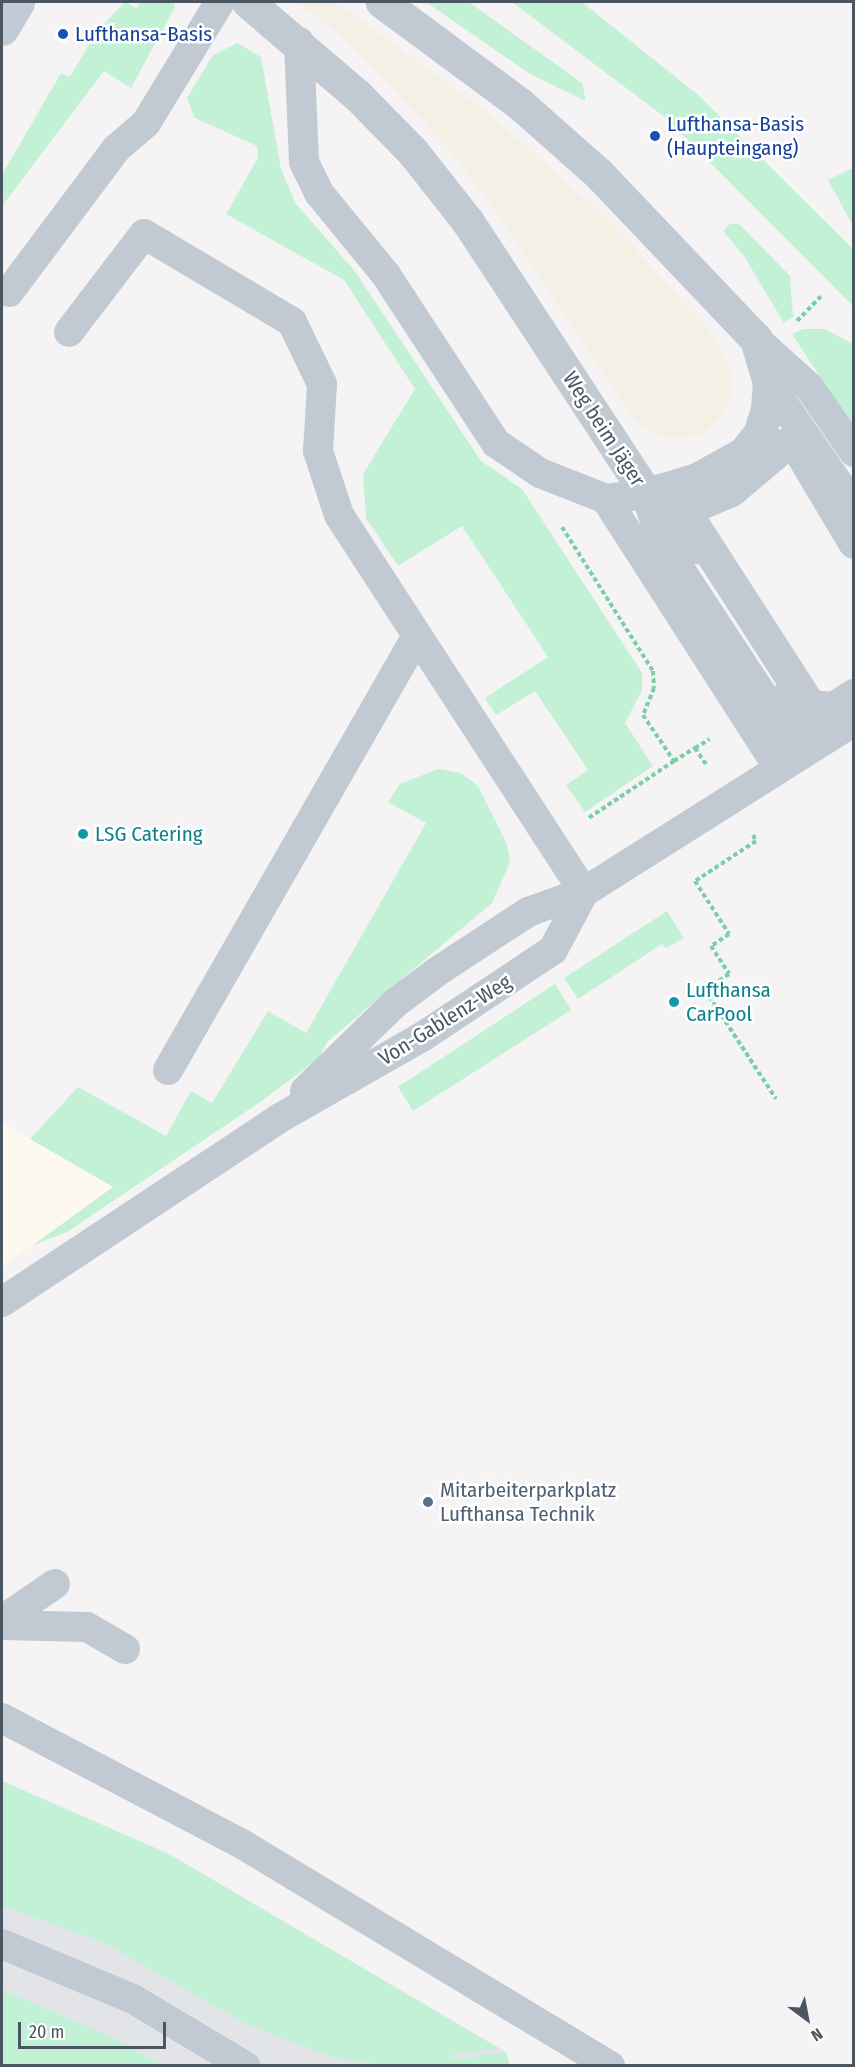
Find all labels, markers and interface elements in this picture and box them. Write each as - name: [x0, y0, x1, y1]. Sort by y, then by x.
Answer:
- place label: Lufthansa-Basis: [75, 21, 212, 47]
- marker: Lufthansa-Basis: [56, 27, 70, 41]
- place label: Lufthansa-Basis (Haupteingang): [667, 111, 804, 161]
- marker: Lufthansa-Basis (Haupteingang): [648, 129, 662, 143]
- street label: Weg beim Jäger: [558, 367, 650, 491]
- place label: LSG Catering: [95, 821, 203, 847]
- marker: LSG Catering: [76, 827, 90, 841]
- street label: Von-Gablenz-Weg: [374, 969, 516, 1071]
- place label: Lufthansa CarPool: [686, 977, 771, 1027]
- marker: Lufthansa CarPool: [667, 995, 681, 1009]
- place label: Mitarbeiterparkplatz Lufthansa Technik: [440, 1477, 616, 1527]
- marker: Mitarbeiterparkplatz Lufthansa Technik: [421, 1495, 435, 1509]
- north arrow: [777, 1989, 837, 2049]
- scale bar: [21, 2010, 170, 2048]
- text: 20 m: [29, 2021, 64, 2043]
- text: N: [808, 2024, 826, 2045]

